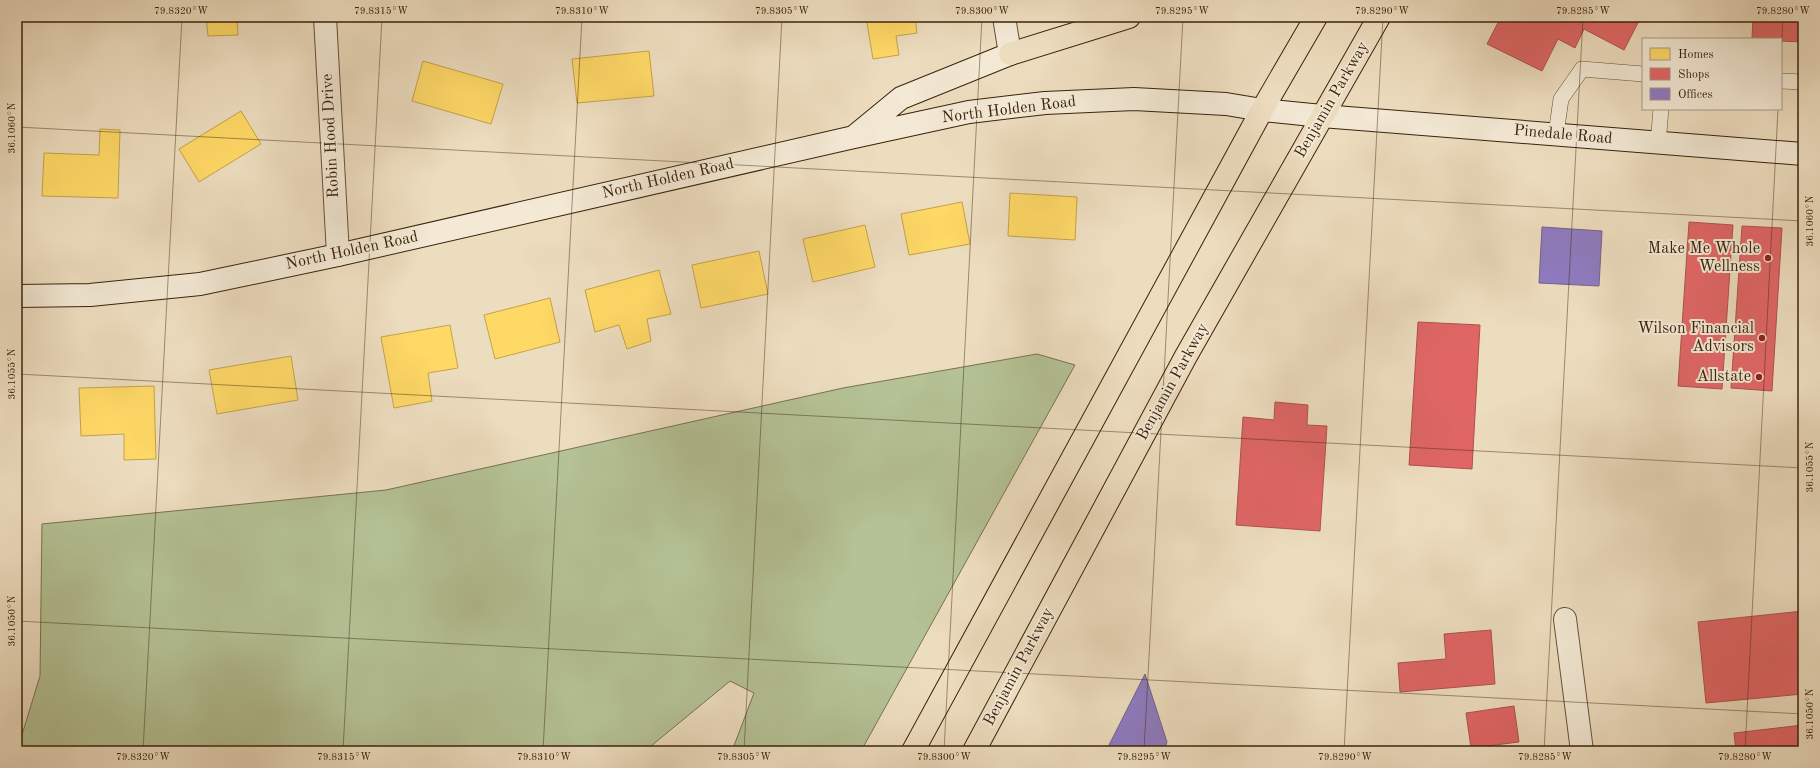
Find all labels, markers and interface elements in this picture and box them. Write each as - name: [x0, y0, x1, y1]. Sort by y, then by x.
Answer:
- text: 79.8320°W: [154, 6, 208, 16]
- text: 79.8315°W: [354, 6, 408, 16]
- text: 79.8310°W: [555, 6, 609, 16]
- text: 79.8305°W: [755, 6, 809, 16]
- text: 79.8300°W: [955, 6, 1009, 16]
- text: 79.8295°W: [1155, 6, 1209, 16]
- text: 79.8290°W: [1355, 6, 1409, 16]
- text: 79.8285°W: [1556, 6, 1610, 16]
- text: 79.8280°W: [1756, 6, 1810, 16]
- legend: [1642, 38, 1782, 110]
- street label: Benjamin Parkway: [1292, 39, 1372, 161]
- text: Homes: [1678, 49, 1714, 61]
- text: Shops: [1678, 69, 1709, 81]
- street label: Robin Hood Drive: [320, 73, 342, 199]
- text: Offices: [1678, 89, 1713, 101]
- street label: North Holden Road: [941, 94, 1077, 126]
- text: 36.1060°N: [7, 102, 17, 154]
- street label: Pinedale Road: [1513, 123, 1613, 147]
- street label: North Holden Road: [600, 156, 736, 202]
- text: 36.1060°N: [1805, 195, 1815, 247]
- street label: North Holden Road: [284, 229, 420, 273]
- place label: Make Me Whole Wellness: [1648, 241, 1760, 275]
- marker: Make Me Whole Wellness: [1763, 253, 1773, 263]
- street label: Benjamin Parkway: [1134, 320, 1212, 443]
- place label: Wilson Financial Advisors: [1637, 321, 1754, 355]
- marker: Wilson Financial Advisors: [1757, 333, 1767, 343]
- text: 36.1055°N: [7, 348, 17, 400]
- place label: Allstate: [1697, 369, 1751, 385]
- marker: Allstate: [1754, 372, 1764, 382]
- text: 36.1055°N: [1805, 441, 1815, 493]
- text: 36.1050°N: [7, 595, 17, 647]
- street label: Benjamin Parkway: [981, 605, 1057, 729]
- text: 36.1050°N: [1805, 688, 1815, 740]
- text: 79.8320°W: [116, 752, 170, 762]
- text: 79.8315°W: [317, 752, 371, 762]
- text: 79.8310°W: [517, 752, 571, 762]
- text: 79.8305°W: [717, 752, 771, 762]
- text: 79.8300°W: [917, 752, 971, 762]
- text: 79.8295°W: [1117, 752, 1171, 762]
- text: 79.8290°W: [1318, 752, 1372, 762]
- text: 79.8285°W: [1518, 752, 1572, 762]
- text: 79.8280°W: [1718, 752, 1772, 762]

